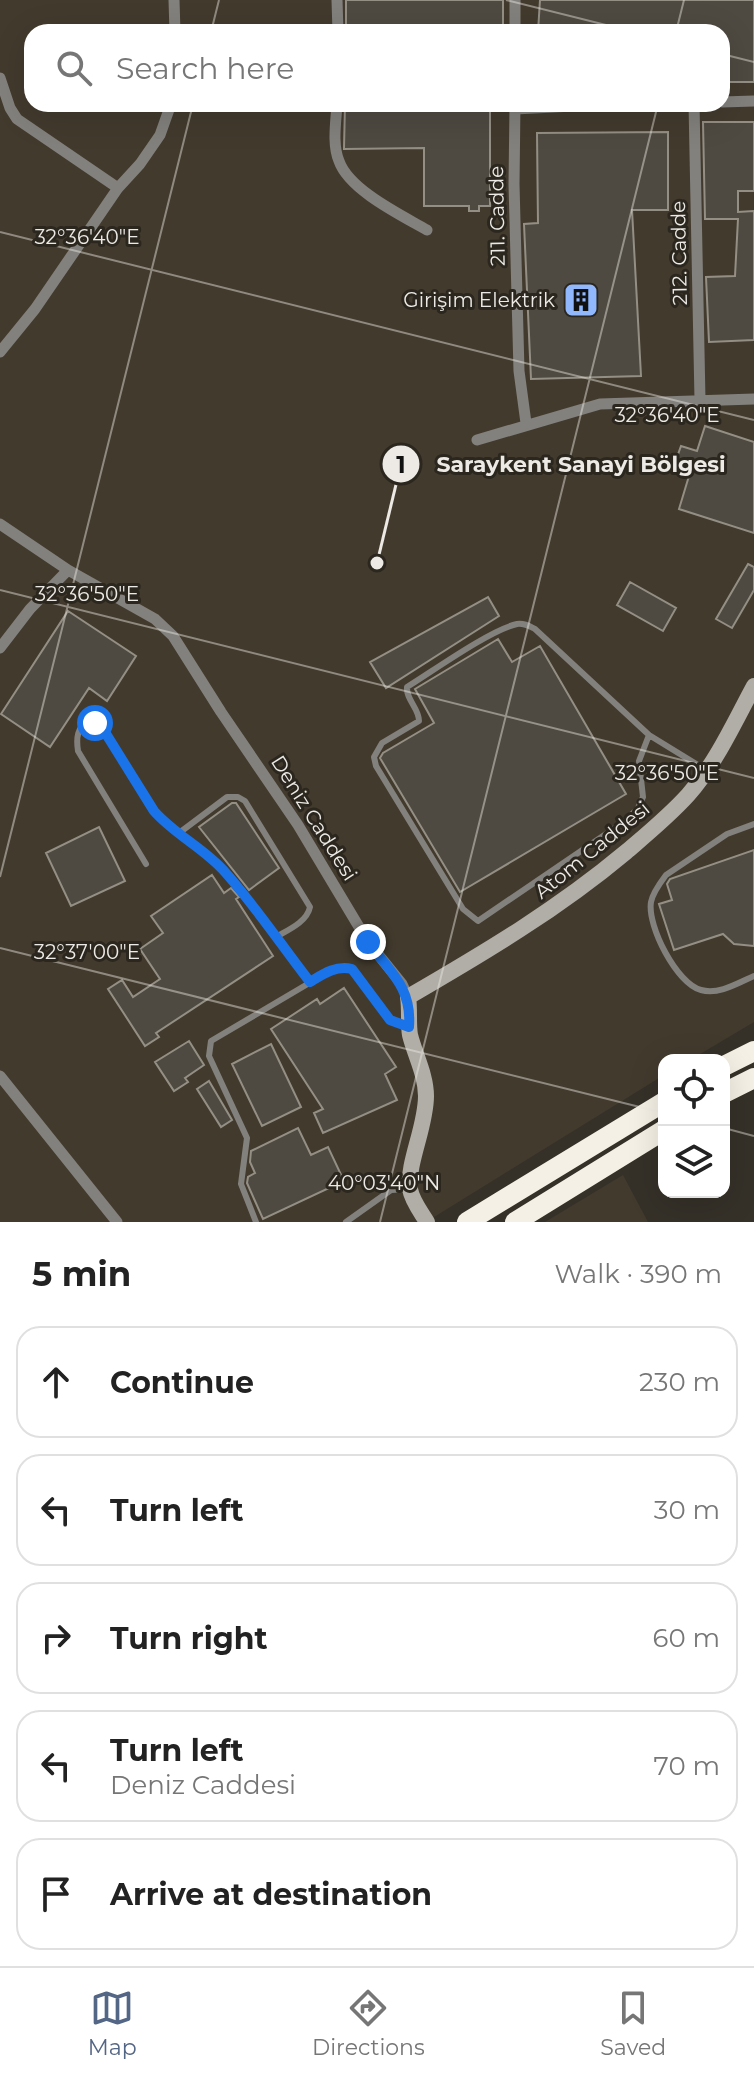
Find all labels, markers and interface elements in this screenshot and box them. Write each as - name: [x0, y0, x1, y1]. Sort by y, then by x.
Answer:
- search box: [24, 24, 730, 112]
- icon: search: [52, 46, 96, 90]
- text: Search here: [116, 50, 294, 87]
- street label: 211. Cadde: [484, 166, 510, 266]
- street label: 212. Cadde: [666, 200, 692, 306]
- text: 32°36'40"E: [34, 225, 140, 249]
- building icon: Girişim Elektrik: [562, 281, 600, 319]
- place label: Girişim Elektrik: [403, 288, 555, 312]
- text: 32°36'40"E: [614, 403, 720, 427]
- callout: Saraykent Sanayi Bölgesi: [381, 441, 742, 487]
- text: 1: [396, 450, 406, 479]
- text: Saraykent Sanayi Bölgesi: [436, 451, 726, 478]
- text: 32°36'50"E: [35, 582, 139, 606]
- route start: [77, 705, 113, 741]
- street label: Deniz Caddesi: [266, 751, 362, 885]
- text: 32°36'50"E: [615, 761, 719, 785]
- street label: Atom Caddesi: [530, 796, 654, 904]
- route end: [350, 924, 386, 960]
- text: 32°37'00"E: [34, 940, 140, 964]
- map controls: [658, 1054, 730, 1198]
- button: locate: [658, 1054, 730, 1126]
- button: layers: [658, 1126, 730, 1198]
- text: 40°03'40"N: [328, 1171, 440, 1195]
- text: 5 min: [32, 1253, 131, 1295]
- text: Walk · 390 m: [554, 1258, 722, 1290]
- icon: ahead: [34, 1360, 78, 1404]
- text: Continue: [110, 1364, 254, 1401]
- text: 230 m: [639, 1366, 720, 1398]
- icon: left: [34, 1488, 78, 1532]
- text: Turn left: [110, 1492, 243, 1529]
- text: 30 m: [654, 1494, 720, 1526]
- icon: right: [34, 1616, 78, 1660]
- text: Turn right: [110, 1620, 267, 1657]
- text: 60 m: [653, 1622, 720, 1654]
- text: Turn left: [110, 1732, 243, 1769]
- icon: left: [34, 1744, 78, 1788]
- text: 70 m: [654, 1750, 720, 1782]
- text: Deniz Caddesi: [110, 1769, 296, 1801]
- icon: arrive: [34, 1872, 78, 1916]
- text: Arrive at destination: [110, 1876, 432, 1913]
- tab: Map: [88, 1986, 137, 2061]
- tab: Directions: [312, 1986, 425, 2061]
- tab: Saved: [600, 1986, 666, 2061]

